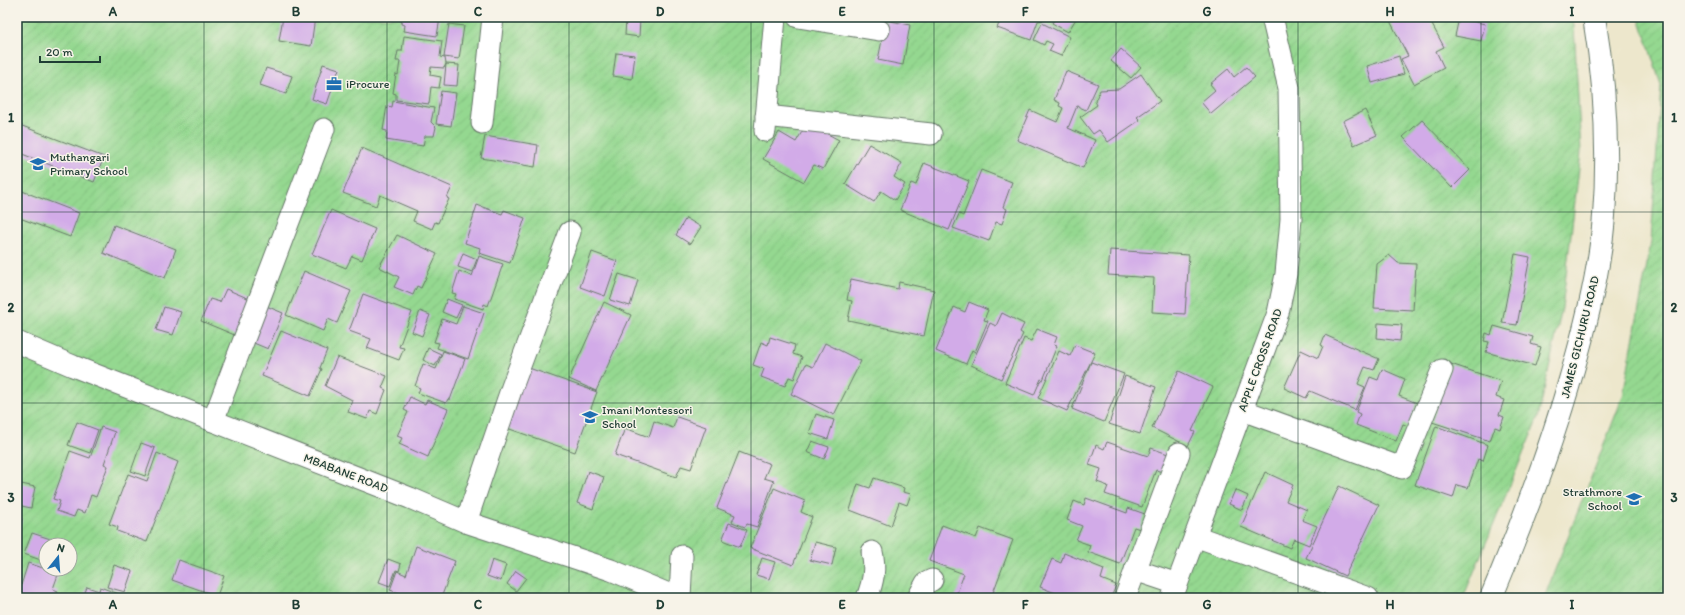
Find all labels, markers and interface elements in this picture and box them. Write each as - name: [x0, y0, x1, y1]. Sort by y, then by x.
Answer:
- text: A: [108, 4, 118, 19]
- text: B: [292, 4, 301, 19]
- text: C: [474, 4, 483, 19]
- text: D: [656, 4, 665, 19]
- text: E: [838, 4, 846, 19]
- text: F: [1022, 4, 1029, 19]
- text: G: [1203, 4, 1212, 19]
- text: H: [1386, 4, 1395, 19]
- text: I: [1570, 4, 1575, 19]
- scale bar: [40, 38, 100, 64]
- text: 20 m: [46, 45, 73, 59]
- office icon: iProcure: [325, 75, 343, 93]
- place label: iProcure: [346, 77, 390, 91]
- text: 1: [8, 110, 14, 125]
- text: 1: [1671, 110, 1677, 125]
- place label: Muthangari Primary School: [50, 150, 128, 178]
- school or university icon: Muthangari Primary School: [29, 155, 47, 173]
- street label: JAMES GICHURU ROAD: [1558, 274, 1602, 400]
- text: 2: [8, 300, 15, 315]
- text: 2: [1671, 300, 1678, 315]
- street label: APPLE CROSS ROAD: [1235, 307, 1285, 413]
- place label: Imani Montessori School: [602, 403, 692, 431]
- school or university icon: Imani Montessori School: [581, 408, 599, 426]
- street label: MBABANE ROAD: [302, 450, 390, 496]
- place label: Strathmore School: [1563, 485, 1623, 513]
- text: 3: [7, 490, 15, 505]
- school or university icon: Strathmore School: [1625, 490, 1643, 508]
- text: 3: [1670, 490, 1678, 505]
- north arrow: [38, 537, 78, 577]
- text: N: [55, 541, 66, 555]
- text: A: [108, 597, 118, 612]
- text: B: [292, 597, 301, 612]
- text: C: [474, 597, 483, 612]
- text: D: [656, 597, 665, 612]
- text: E: [838, 597, 846, 612]
- text: F: [1022, 597, 1029, 612]
- text: G: [1203, 597, 1212, 612]
- text: H: [1386, 597, 1395, 612]
- text: I: [1570, 597, 1575, 612]

